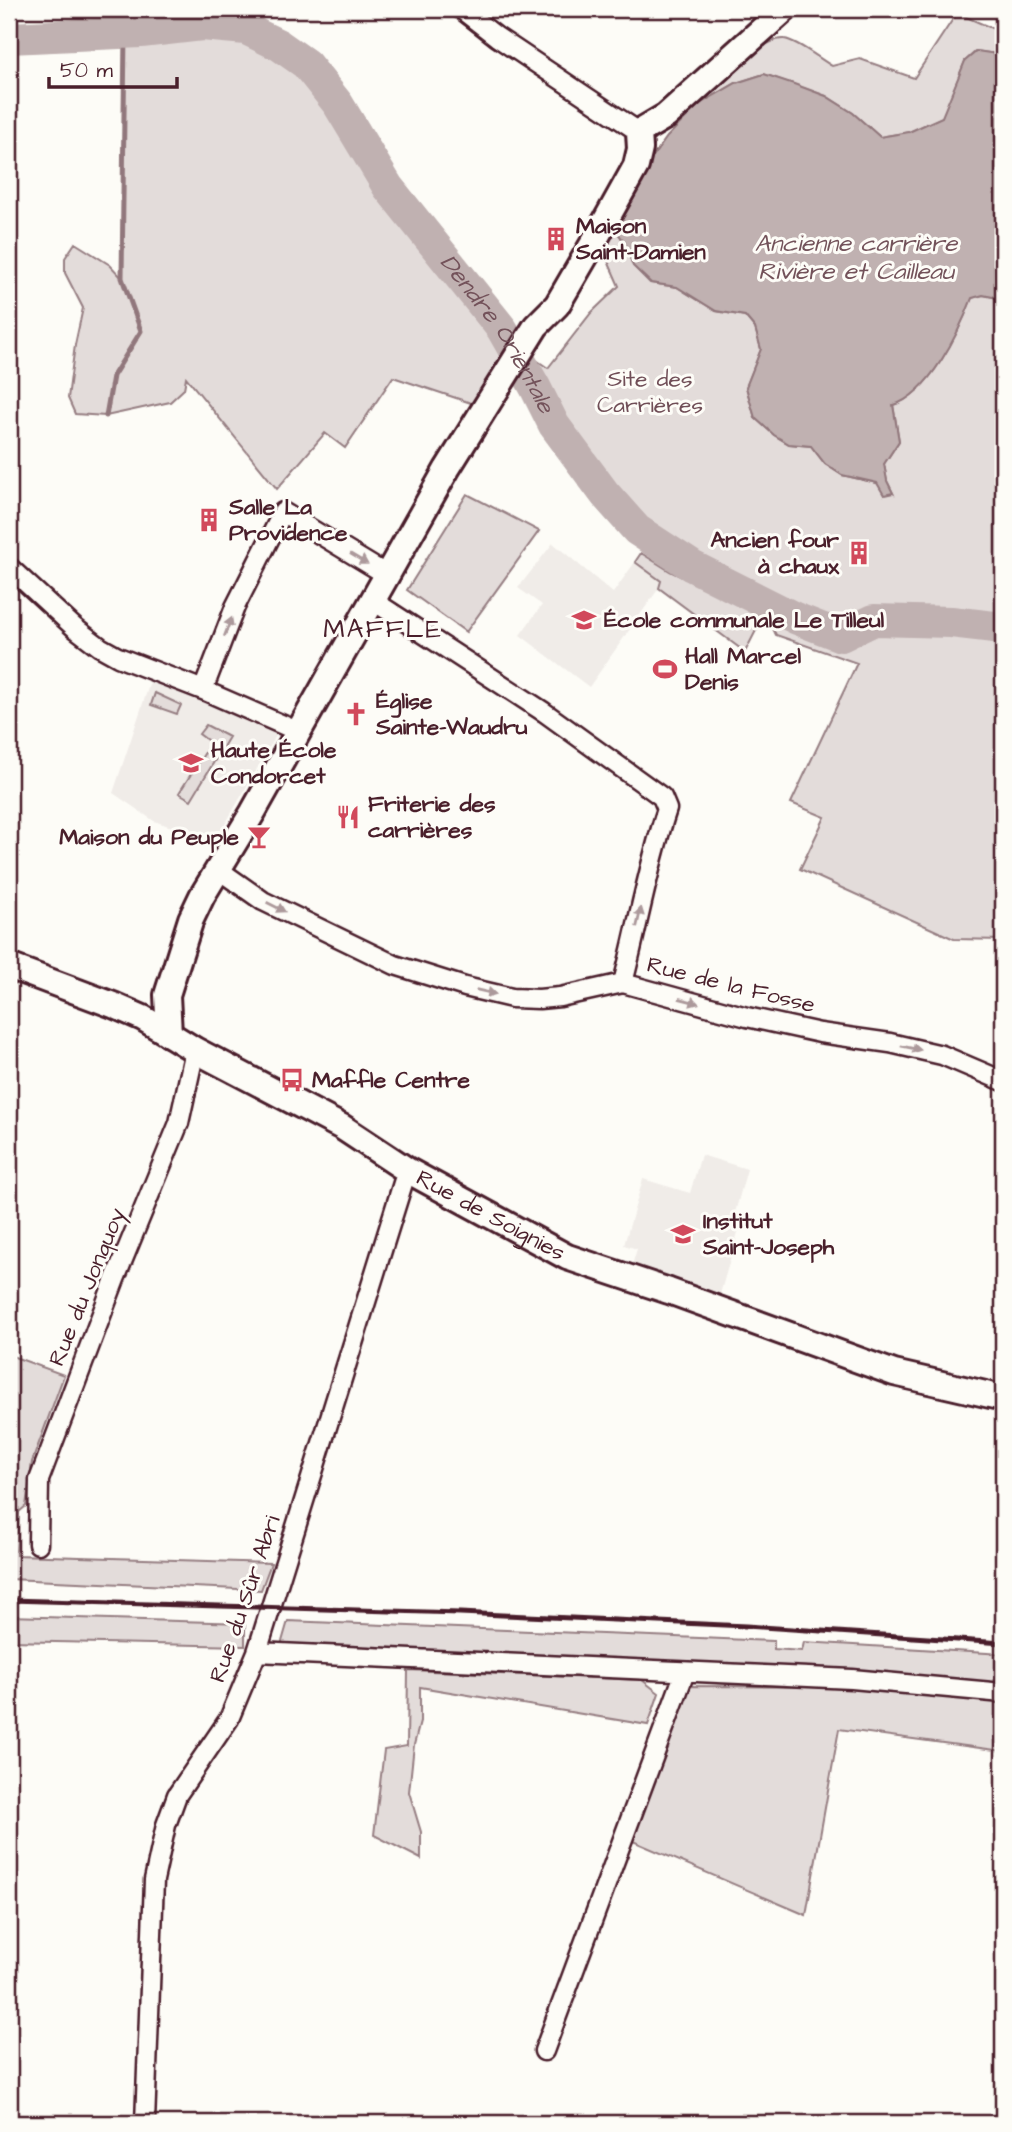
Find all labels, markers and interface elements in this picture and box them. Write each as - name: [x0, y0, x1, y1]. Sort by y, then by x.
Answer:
- scale bar: [49, 46, 177, 90]
- text: 50 m: [60, 56, 114, 85]
- place label: Maison Saint-Damien: [575, 210, 706, 268]
- building icon: Maison Saint-Damien: [542, 225, 570, 253]
- water label: Ancienne carrière Rivière et Cailleau: [755, 227, 958, 289]
- water label: Dendre Orientale: [432, 247, 563, 420]
- park label: Site des Carrières: [597, 363, 703, 421]
- place label: Salle La Providence: [228, 491, 348, 549]
- building icon: Salle La Providence: [195, 506, 223, 534]
- place label: Ancien four à chaux: [711, 524, 840, 582]
- building icon: Ancien four à chaux: [845, 539, 873, 567]
- one-way arrow: [349, 552, 369, 565]
- place label: École communale Le Tilleul: [604, 604, 885, 636]
- school or university icon: École communale Le Tilleul: [570, 606, 598, 634]
- district label: MAFFLE: [323, 611, 443, 647]
- one-way arrow: [222, 616, 233, 637]
- place label: Hall Marcel Denis: [685, 640, 801, 698]
- sports icon: Hall Marcel Denis: [651, 655, 679, 683]
- place label: Église Sainte-Waudru: [375, 685, 528, 743]
- church icon: Église Sainte-Waudru: [342, 700, 370, 728]
- place label: Haute École Condorcet: [211, 734, 337, 792]
- school or university icon: Haute École Condorcet: [177, 749, 205, 777]
- place label: Friterie des carrières: [368, 788, 496, 846]
- restaurant icon: Friterie des carrières: [334, 803, 362, 831]
- place label: Maison du Peuple: [59, 821, 240, 853]
- bar icon: Maison du Peuple: [245, 823, 273, 851]
- one-way arrow: [266, 902, 286, 913]
- one-way arrow: [634, 906, 645, 928]
- street label: Rue de la Fosse: [644, 949, 818, 1021]
- one-way arrow: [475, 987, 497, 998]
- one-way arrow: [679, 997, 700, 1007]
- one-way arrow: [900, 1042, 922, 1053]
- place label: Maffle Centre: [312, 1064, 471, 1096]
- bus stop icon: Maffle Centre: [278, 1066, 306, 1094]
- street label: Rue de Soignies: [410, 1162, 571, 1269]
- street label: Rue du Jonquoy: [41, 1203, 134, 1371]
- place label: Institut Saint-Joseph: [702, 1205, 835, 1263]
- school or university icon: Institut Saint-Joseph: [669, 1220, 697, 1248]
- street label: Rue du Sûr Abri: [201, 1511, 289, 1687]

